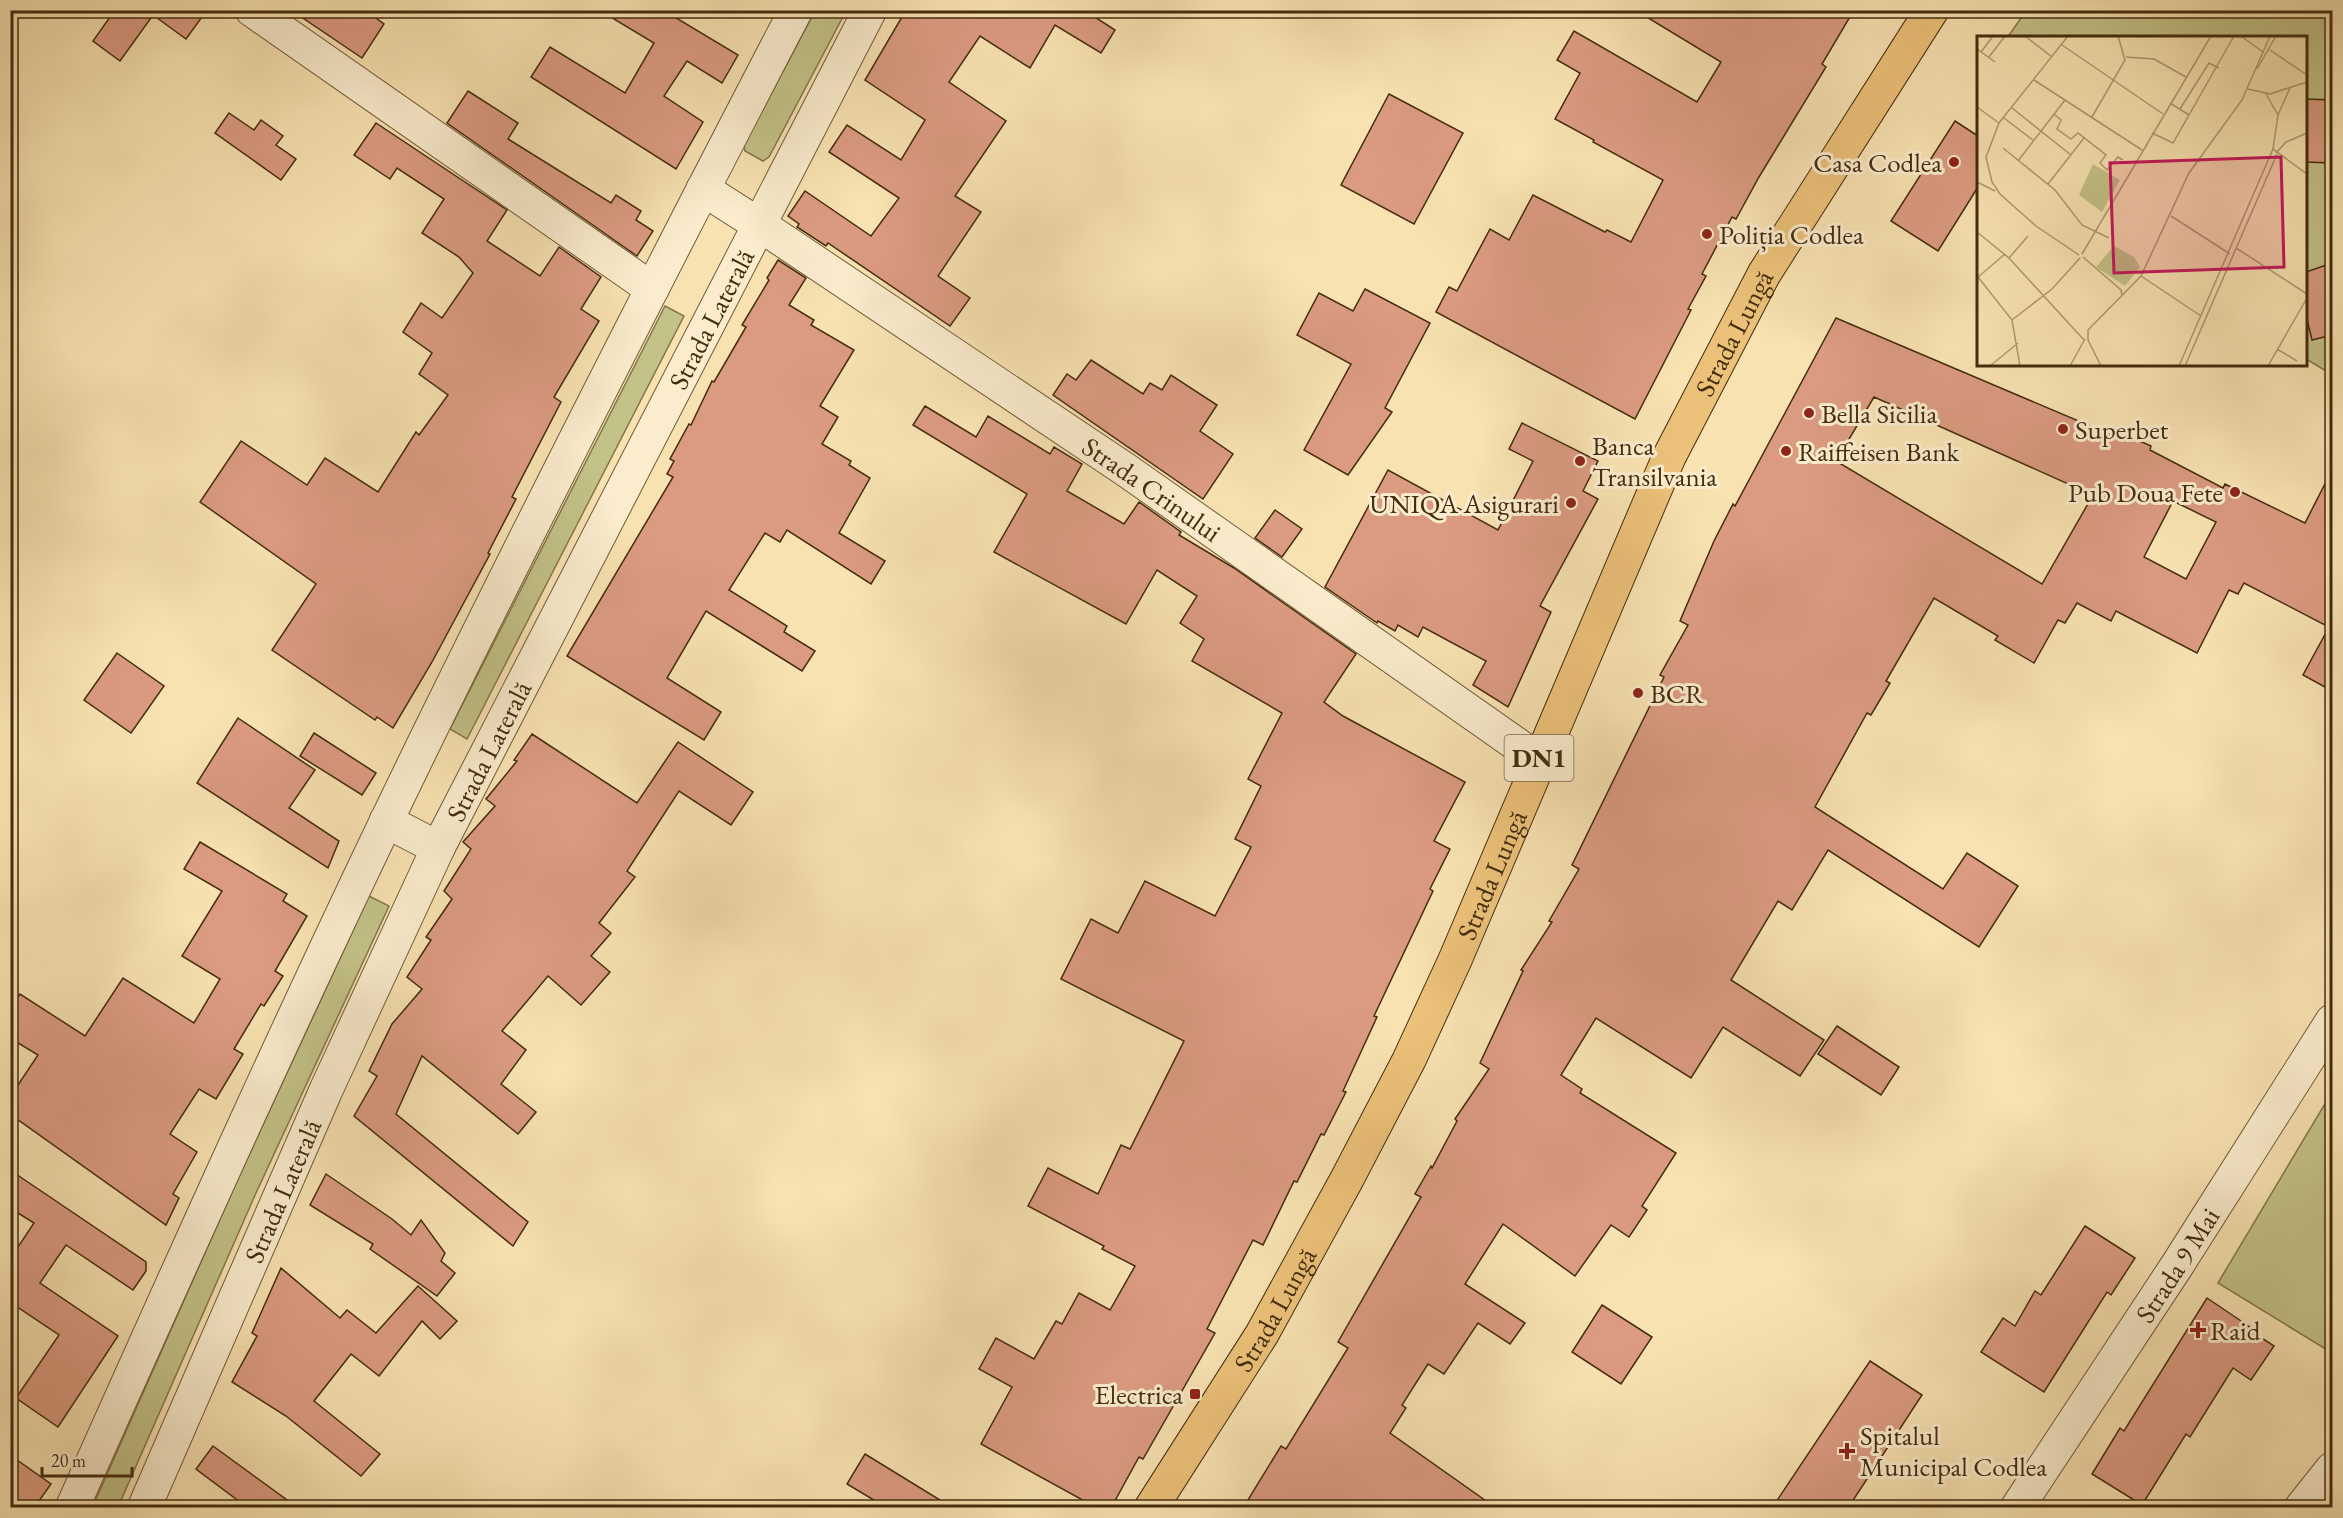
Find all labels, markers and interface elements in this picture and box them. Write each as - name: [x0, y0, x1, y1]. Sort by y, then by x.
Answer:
- inset map: [1977, 36, 2307, 366]
- place label: Casa Codlea: [1813, 145, 1942, 180]
- marker: Casa Codlea: [1947, 155, 1961, 169]
- place label: Poliția Codlea: [1719, 217, 1864, 252]
- marker: Poliția Codlea: [1700, 227, 1714, 241]
- street label: Strada Laterală: [660, 242, 762, 395]
- street label: Strada Lungă: [1686, 264, 1781, 402]
- place label: Bella Sicilia: [1821, 396, 1937, 431]
- marker: Bella Sicilia: [1802, 406, 1816, 420]
- place label: Superbet: [2075, 412, 2169, 447]
- marker: Superbet: [2056, 422, 2070, 436]
- street label: Strada Crinului: [1076, 428, 1229, 549]
- place label: Banca Transilvania: [1592, 428, 1717, 494]
- place label: Raiffeisen Bank: [1798, 434, 1959, 469]
- marker: Raiffeisen Bank: [1779, 444, 1793, 458]
- marker: Banca Transilvania: [1573, 454, 1587, 468]
- place label: Pub Doua Fete: [2068, 475, 2223, 510]
- marker: Pub Doua Fete: [2228, 485, 2242, 499]
- place label: UNIQA Asigurari: [1369, 486, 1559, 521]
- marker: UNIQA Asigurari: [1564, 496, 1578, 510]
- street label: Strada Laterală: [437, 674, 539, 827]
- place label: BCR: [1650, 676, 1705, 711]
- marker: BCR: [1631, 686, 1645, 700]
- road number: DN1: [1504, 735, 1574, 781]
- street label: Strada Lungă: [1448, 804, 1534, 945]
- street label: Strada Laterală: [235, 1113, 329, 1268]
- street label: Strada 9 Mai: [2127, 1200, 2227, 1329]
- street label: Strada Lungă: [1225, 1241, 1324, 1378]
- place label: Raid: [2210, 1313, 2261, 1348]
- marker: Raid: [2191, 1323, 2205, 1337]
- place label: Electrica: [1095, 1377, 1183, 1412]
- marker: Electrica: [1188, 1387, 1202, 1401]
- place label: Spitalul Municipal Codlea: [1860, 1418, 2047, 1484]
- scale bar: [42, 1440, 132, 1478]
- marker: Spitalul Municipal Codlea: [1838, 1442, 1856, 1460]
- text: 20 m: [51, 1449, 86, 1472]

